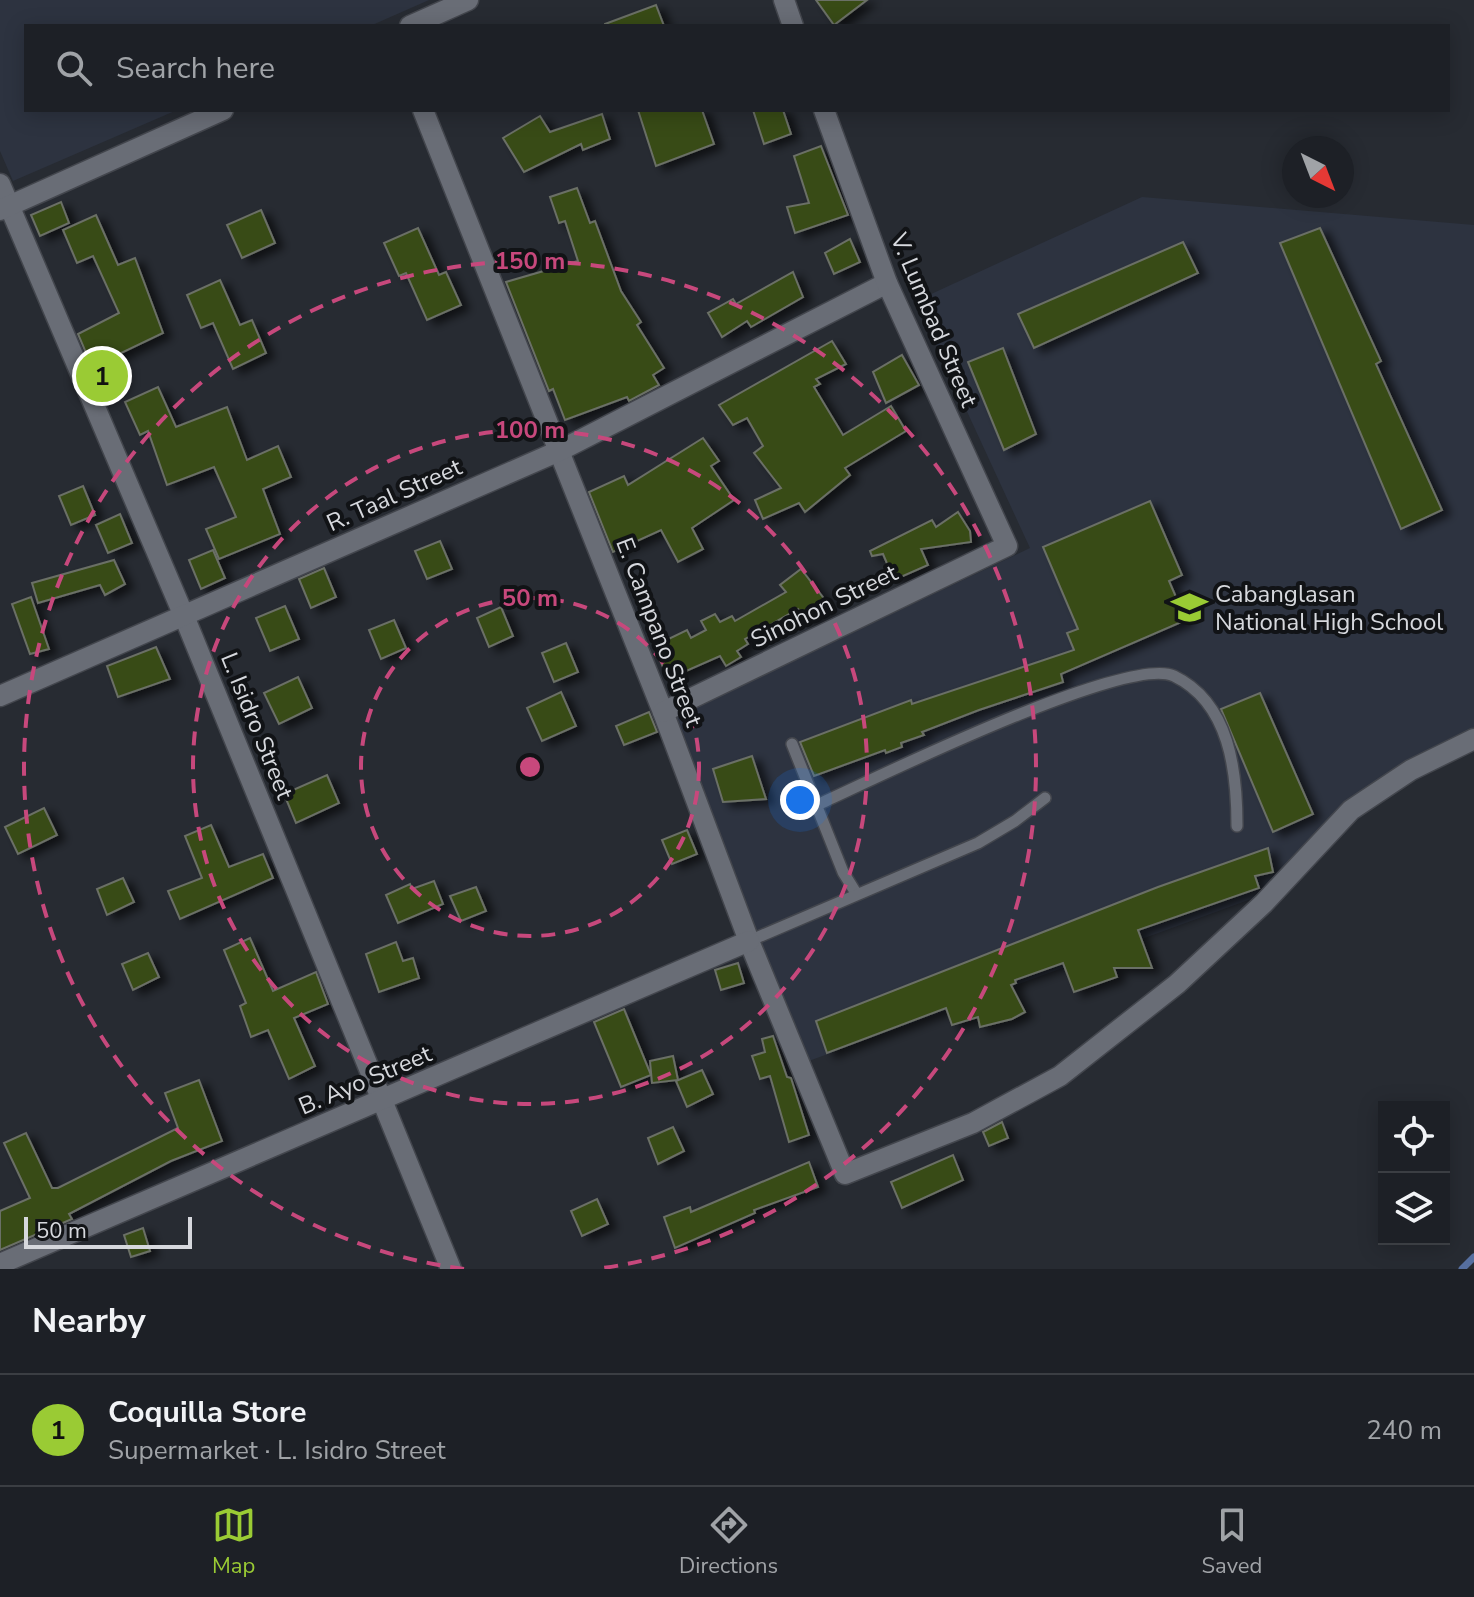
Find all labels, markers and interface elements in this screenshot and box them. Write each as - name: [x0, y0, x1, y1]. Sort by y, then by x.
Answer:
- search box: [24, 24, 1450, 112]
- icon: search: [52, 46, 96, 90]
- text: Search here: [116, 48, 275, 89]
- north arrow: [1282, 136, 1354, 208]
- street label: V. Lumbad Street: [883, 227, 985, 412]
- text: 150 m: [495, 245, 565, 277]
- pin: 1: [76, 346, 128, 406]
- text: 100 m: [495, 414, 565, 446]
- street label: R. Taal Street: [321, 451, 467, 539]
- street label: E. Campano Street: [608, 533, 710, 732]
- street label: Sinohon Street: [745, 556, 903, 655]
- place label: Cabanglasan National High School: [1215, 578, 1443, 638]
- text: 50 m: [502, 582, 558, 614]
- school or university icon: Cabanglasan National High School: [1170, 589, 1208, 627]
- street label: L. Isidro Street: [213, 648, 301, 805]
- centre of rings: [516, 753, 544, 781]
- your location: [780, 780, 820, 820]
- street label: B. Ayo Street: [294, 1037, 437, 1122]
- map controls: [1378, 1101, 1450, 1245]
- button: locate: [1378, 1101, 1450, 1173]
- button: layers: [1378, 1173, 1450, 1245]
- scale bar: [24, 1213, 192, 1249]
- text: 50 m: [36, 1216, 87, 1246]
- text: Nearby: [32, 1298, 146, 1344]
- text: Coquilla Store: [108, 1392, 306, 1433]
- text: 1: [50, 1413, 66, 1448]
- text: 240 m: [1366, 1413, 1442, 1448]
- text: Supermarket · L. Isidro Street: [108, 1433, 446, 1468]
- tab: Map: [212, 1503, 256, 1581]
- tab: Directions: [679, 1503, 778, 1581]
- tab: Saved: [1202, 1503, 1262, 1581]

